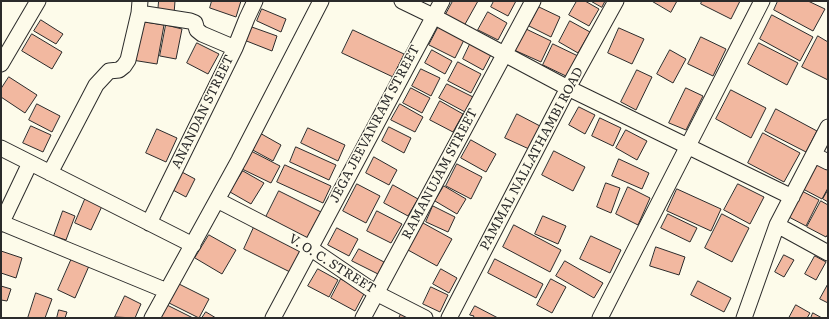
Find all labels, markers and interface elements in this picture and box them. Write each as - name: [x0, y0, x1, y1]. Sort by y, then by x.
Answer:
- street label: JEGA JEEVANRAM STREET: [327, 42, 423, 206]
- street label: ANANDAN STREET: [169, 53, 237, 171]
- street label: PAMMAL NALLATHAMBI ROAD: [477, 65, 587, 253]
- street label: RAMANUJAM STREET: [399, 106, 481, 242]
- street label: V. O. C. STREET: [286, 231, 378, 297]

